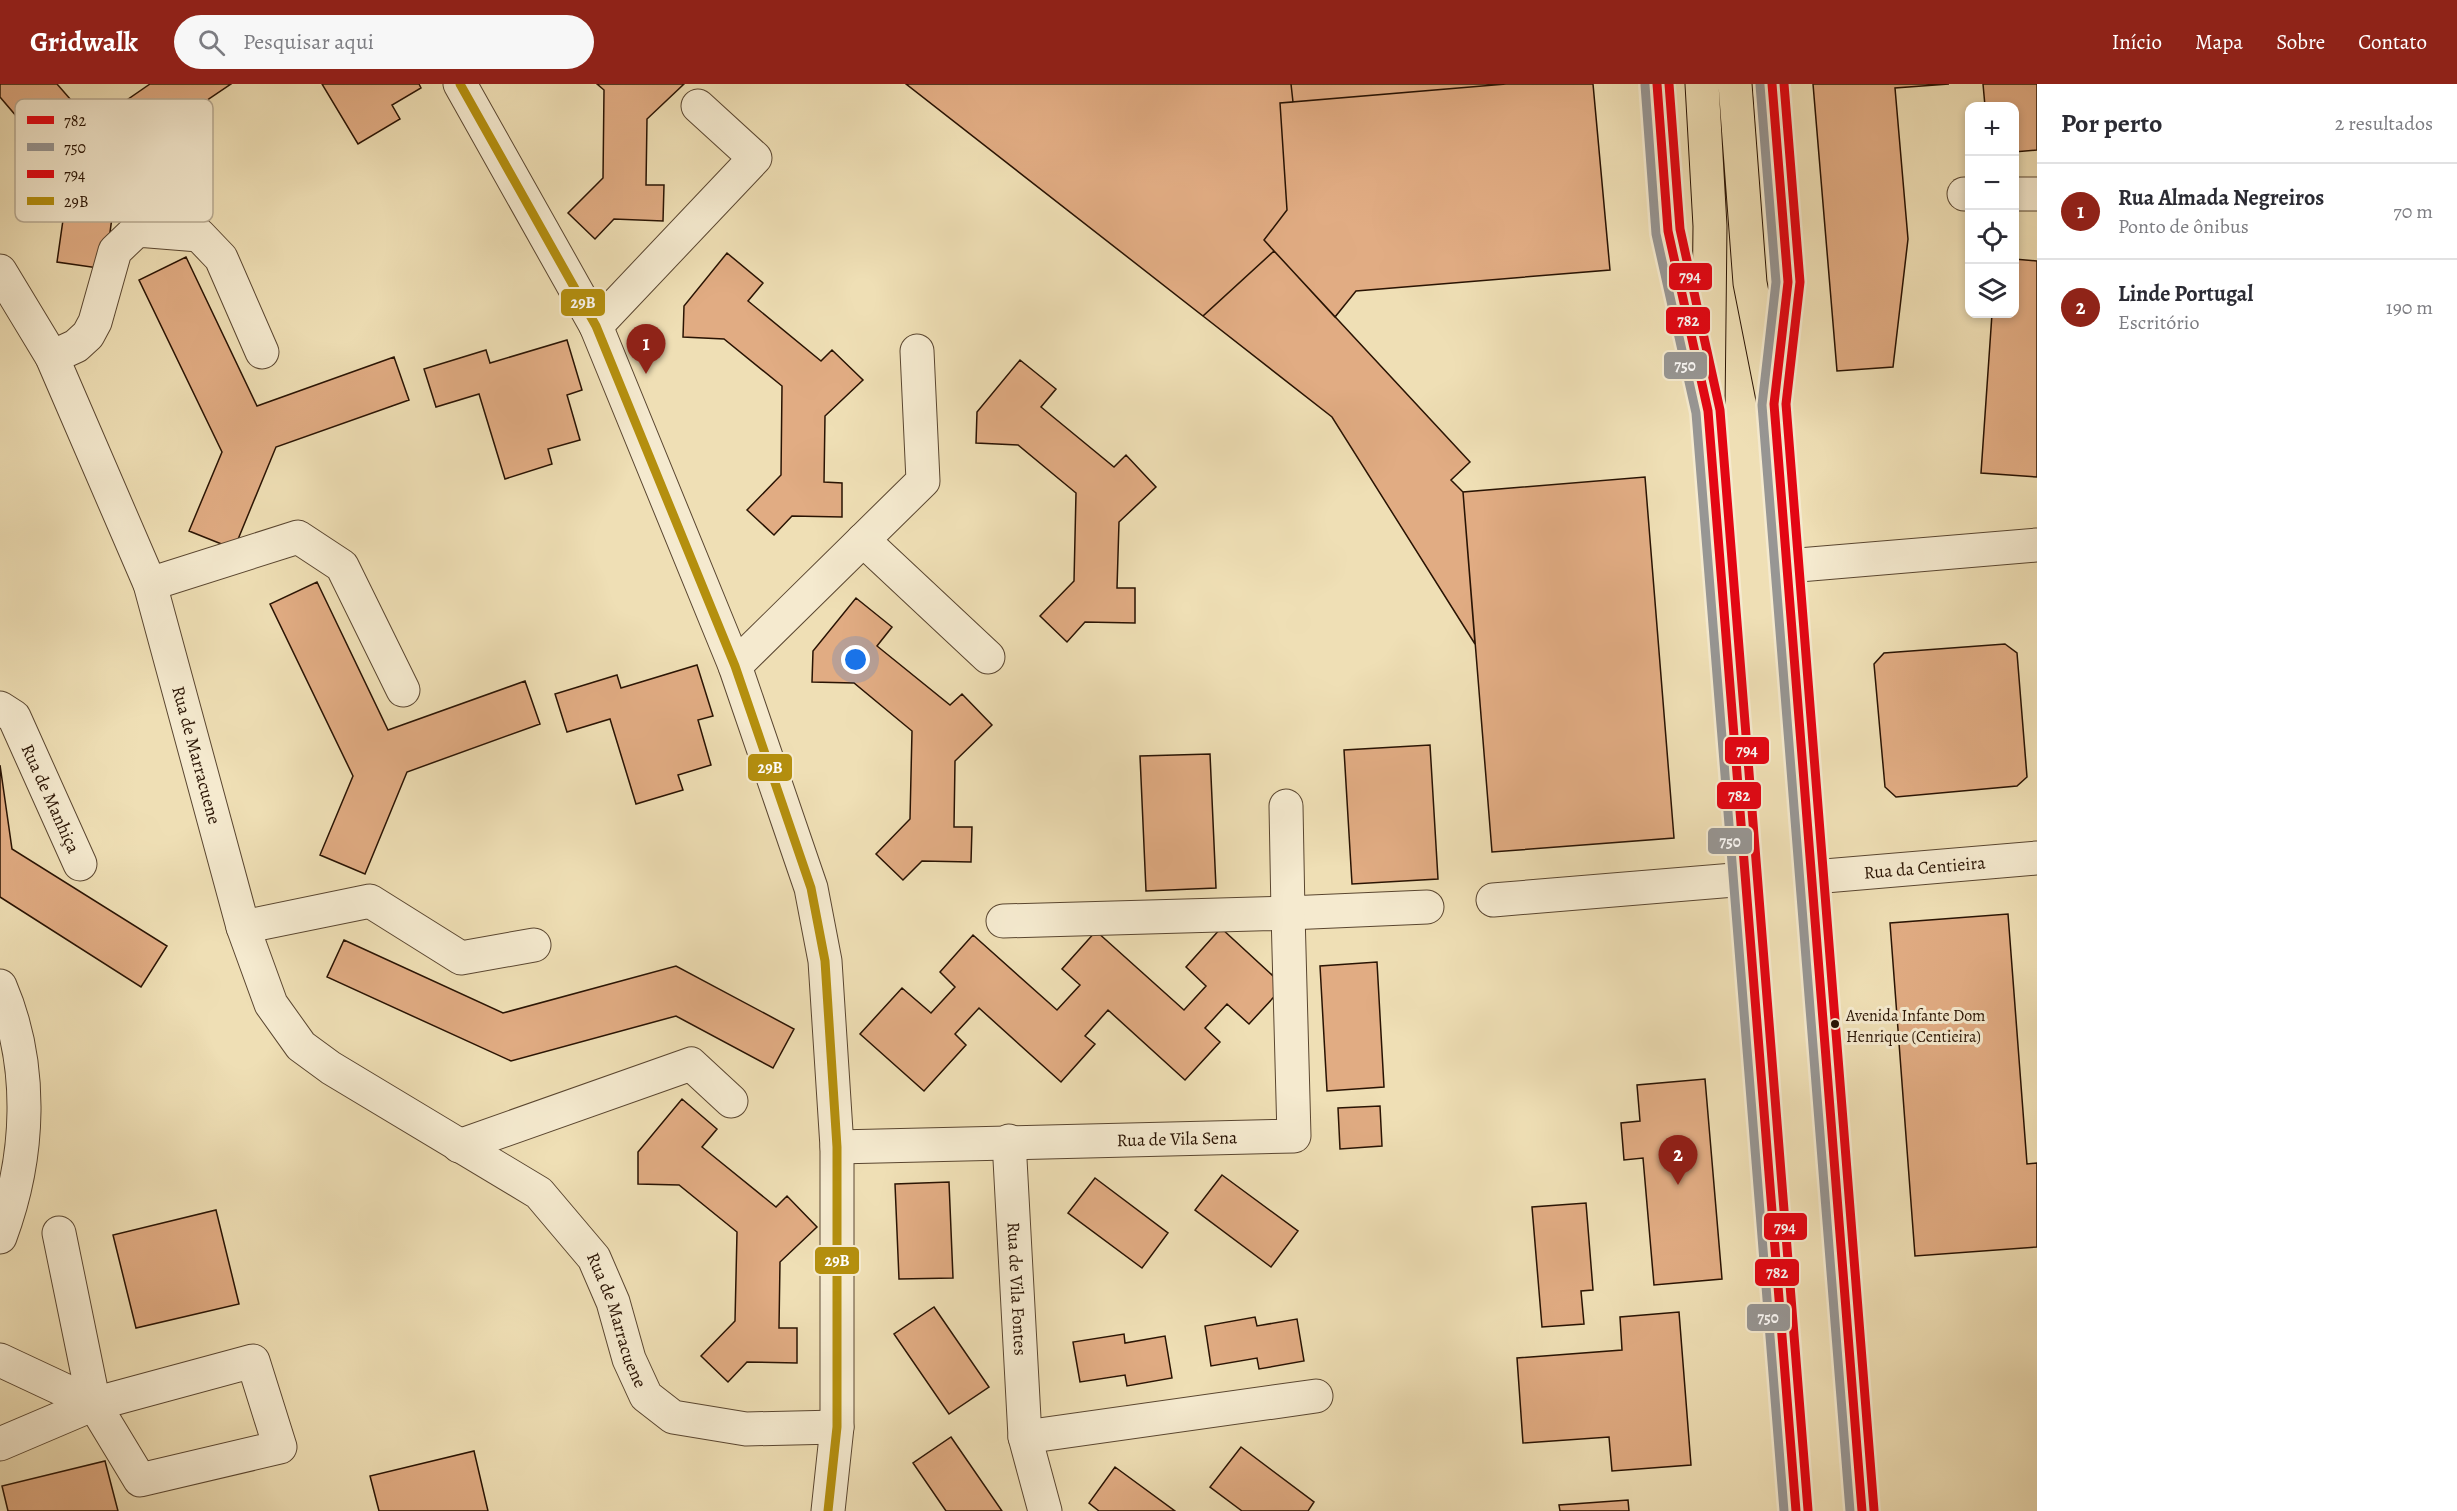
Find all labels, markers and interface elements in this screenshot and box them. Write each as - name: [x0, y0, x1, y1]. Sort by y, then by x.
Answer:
- search box: [174, 15, 594, 69]
- text: Gridwalk: [30, 23, 138, 61]
- icon: search: [195, 26, 228, 59]
- text: Pesquisar aqui: [243, 27, 374, 57]
- text: Início: [2112, 28, 2162, 56]
- text: Mapa: [2195, 28, 2243, 56]
- text: Sobre: [2276, 28, 2325, 56]
- text: Contato: [2358, 28, 2427, 56]
- legend: [15, 99, 213, 222]
- map controls: [1965, 102, 2019, 318]
- button: +: [1965, 102, 2019, 156]
- text: Por perto: [2061, 106, 2162, 141]
- text: 782: [64, 110, 86, 132]
- text: 2 resultados: [2335, 110, 2433, 137]
- text: 750: [64, 137, 86, 159]
- button: −: [1965, 156, 2019, 210]
- text: 794: [64, 164, 85, 186]
- text: Rua Almada Negreiros: [2118, 183, 2324, 213]
- text: 29B: [64, 191, 88, 213]
- text: 1: [2077, 198, 2084, 225]
- text: 70 m: [2393, 198, 2433, 225]
- button: locate: [1965, 210, 2019, 264]
- text: Ponto de ônibus: [2118, 213, 2249, 240]
- line badge: 794: [1668, 262, 1713, 291]
- button: layers: [1965, 264, 2019, 318]
- text: 794: [1679, 266, 1701, 288]
- text: Linde Portugal: [2118, 279, 2253, 309]
- line badge: 29B: [560, 288, 606, 317]
- text: 29B: [570, 292, 596, 314]
- text: 2: [2076, 294, 2085, 321]
- text: 190 m: [2386, 294, 2433, 321]
- line badge: 782: [1665, 306, 1711, 335]
- text: Escritório: [2118, 309, 2199, 336]
- text: 782: [1677, 310, 1699, 332]
- pin: 1: [626, 324, 666, 374]
- line badge: 750: [1663, 351, 1708, 380]
- text: 750: [1674, 355, 1696, 377]
- your location: [841, 645, 870, 674]
- street label: Rua de Marracuene: [166, 683, 227, 827]
- line badge: 794: [1724, 736, 1770, 765]
- street label: Rua de Manhiça: [16, 740, 86, 858]
- text: 794: [1736, 740, 1758, 762]
- line badge: 29B: [747, 753, 793, 782]
- text: 29B: [757, 757, 783, 779]
- line badge: 782: [1716, 781, 1762, 810]
- text: 782: [1728, 785, 1750, 807]
- line badge: 750: [1707, 827, 1753, 855]
- text: 750: [1719, 831, 1741, 853]
- street label: Rua da Centieira: [1863, 850, 1987, 885]
- place label: Avenida Infante Dom Henrique (Centieira): [1845, 1005, 1985, 1048]
- marker: Avenida Infante Dom Henrique (Centieira): [1829, 1018, 1841, 1030]
- street label: Rua de Vila Sena: [1116, 1125, 1238, 1152]
- pin: 2: [1658, 1136, 1698, 1185]
- line badge: 794: [1763, 1212, 1808, 1241]
- text: 794: [1774, 1217, 1796, 1239]
- street label: Rua de Vila Fontes: [1001, 1221, 1033, 1356]
- line badge: 29B: [814, 1246, 860, 1275]
- street label: Rua de Marracuene: [581, 1249, 653, 1392]
- text: 29B: [824, 1250, 850, 1272]
- line badge: 782: [1754, 1258, 1800, 1287]
- text: 782: [1766, 1262, 1788, 1284]
- line badge: 750: [1746, 1303, 1791, 1332]
- text: 750: [1757, 1307, 1779, 1329]

